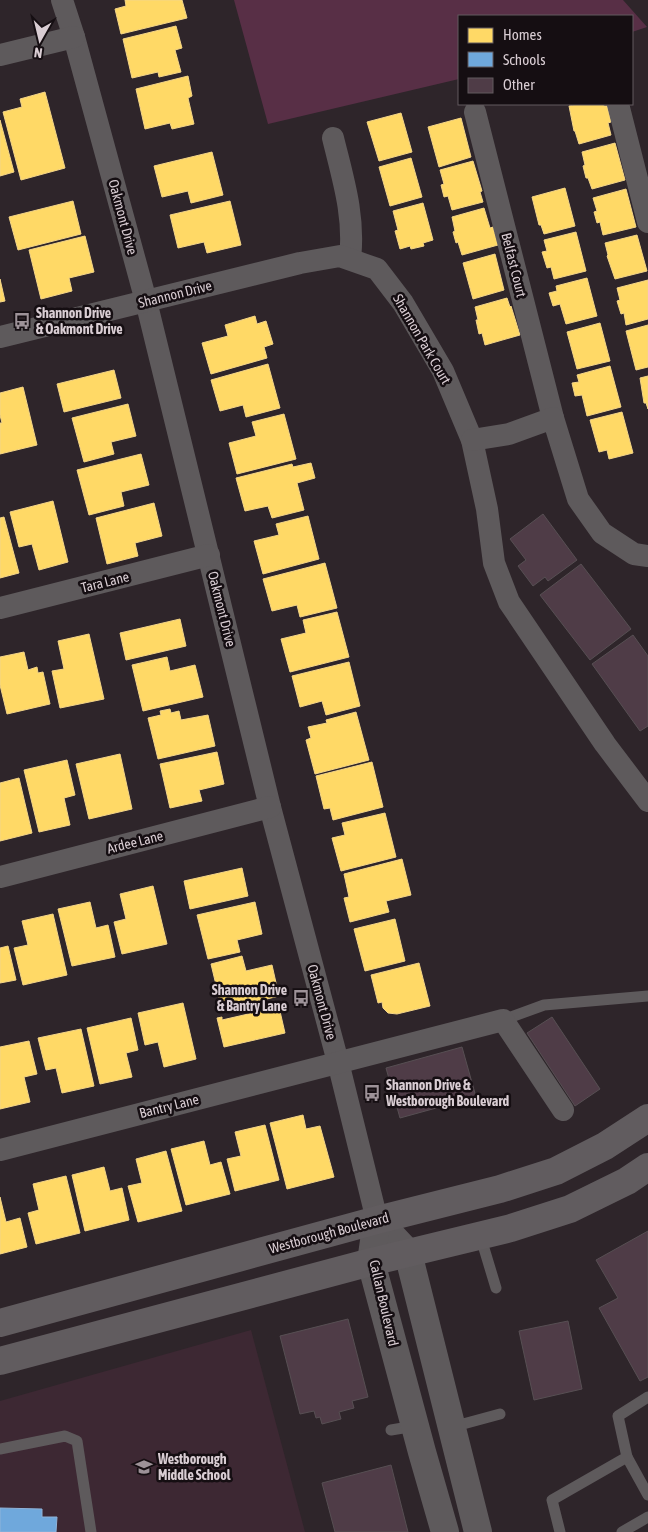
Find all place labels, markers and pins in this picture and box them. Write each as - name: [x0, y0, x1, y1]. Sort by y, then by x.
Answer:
- place label: Shannon Drive & Oakmont Drive: [36, 305, 123, 337]
- bus stop icon: Shannon Drive & Oakmont Drive: [12, 311, 32, 331]
- place label: Shannon Drive & Bantry Lane: [212, 982, 287, 1014]
- bus stop icon: Shannon Drive & Bantry Lane: [291, 988, 311, 1008]
- place label: Shannon Drive & Westborough Boulevard: [385, 1077, 510, 1109]
- bus stop icon: Shannon Drive & Westborough Boulevard: [362, 1083, 382, 1103]
- place label: Westborough Middle School: [157, 1451, 231, 1483]
- school or university icon: Westborough Middle School: [134, 1457, 154, 1477]

